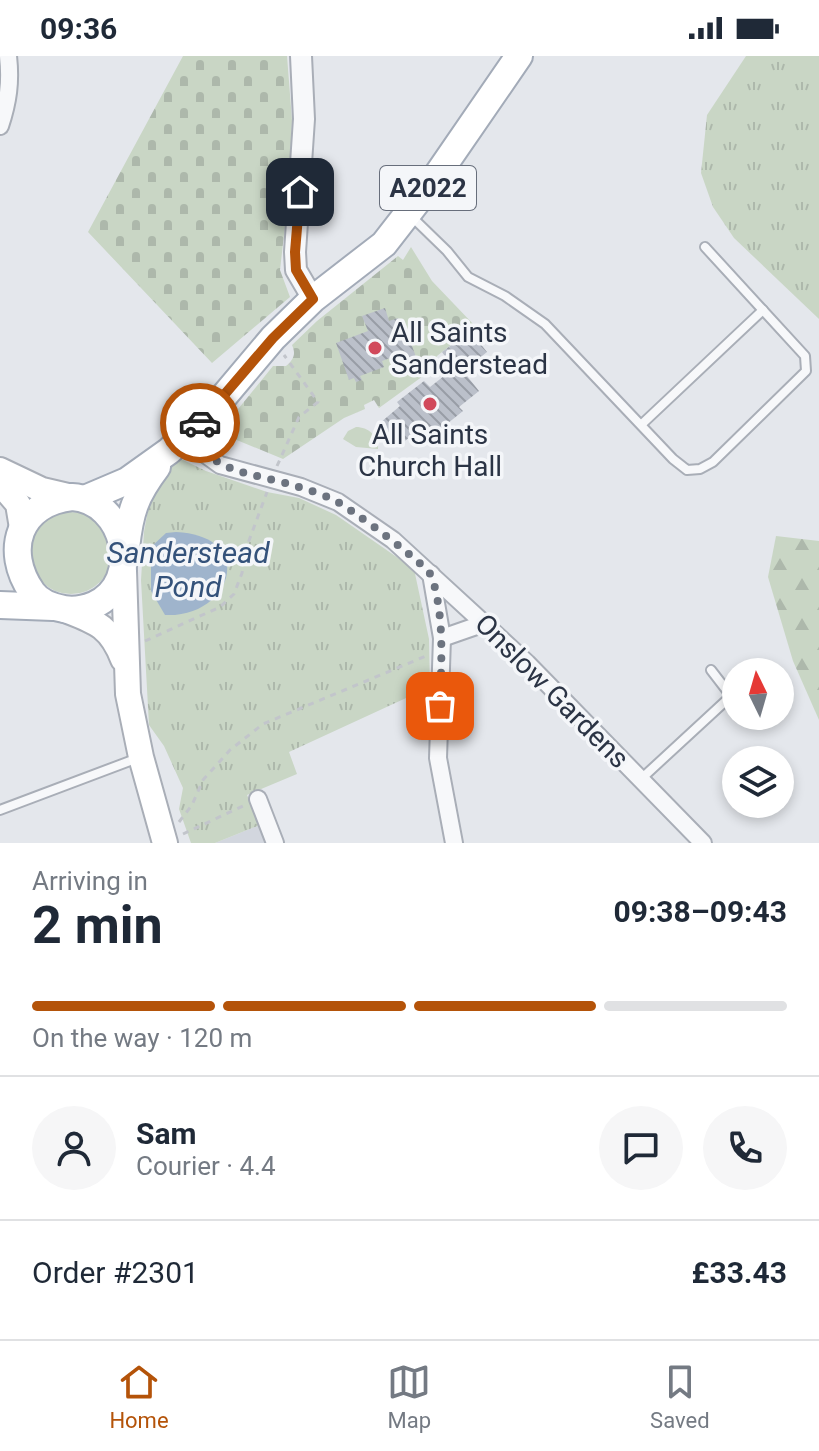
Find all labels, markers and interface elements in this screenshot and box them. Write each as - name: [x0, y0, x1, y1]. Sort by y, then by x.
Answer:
- text: 09:36: [40, 11, 117, 46]
- pin: [266, 158, 334, 226]
- road number: A2022: [380, 166, 476, 210]
- icon: home: [278, 170, 322, 214]
- place label: All Saints Sanderstead: [391, 316, 548, 381]
- marker: All Saints Sanderstead: [366, 339, 384, 357]
- courier: [160, 383, 240, 463]
- marker: All Saints Church Hall: [421, 395, 439, 413]
- icon: car: [178, 401, 222, 445]
- place label: All Saints Church Hall: [358, 418, 502, 483]
- water label: Sanderstead Pond: [106, 535, 270, 604]
- street label: Onslow Gardens: [468, 607, 636, 775]
- north arrow: [722, 658, 794, 730]
- map controls: [722, 658, 794, 818]
- pin: [406, 672, 474, 740]
- icon: bag: [418, 684, 462, 728]
- button: layers: [722, 746, 794, 818]
- text: Arriving in: [32, 866, 148, 896]
- text: 09:38–09:43: [613, 894, 787, 929]
- text: 2 min: [32, 895, 163, 956]
- text: On the way · 120 m: [32, 1023, 252, 1053]
- button: person: [32, 1106, 116, 1190]
- button: chat: [599, 1106, 683, 1190]
- button: phone: [703, 1106, 787, 1190]
- text: Sam: [136, 1116, 197, 1151]
- text: Courier · 4.4: [136, 1151, 276, 1181]
- text: Order #2301: [32, 1255, 199, 1290]
- text: £33.43: [692, 1255, 787, 1290]
- tab: Home: [109, 1360, 169, 1433]
- tab: Map: [387, 1360, 431, 1433]
- tab: Saved: [650, 1360, 710, 1433]

